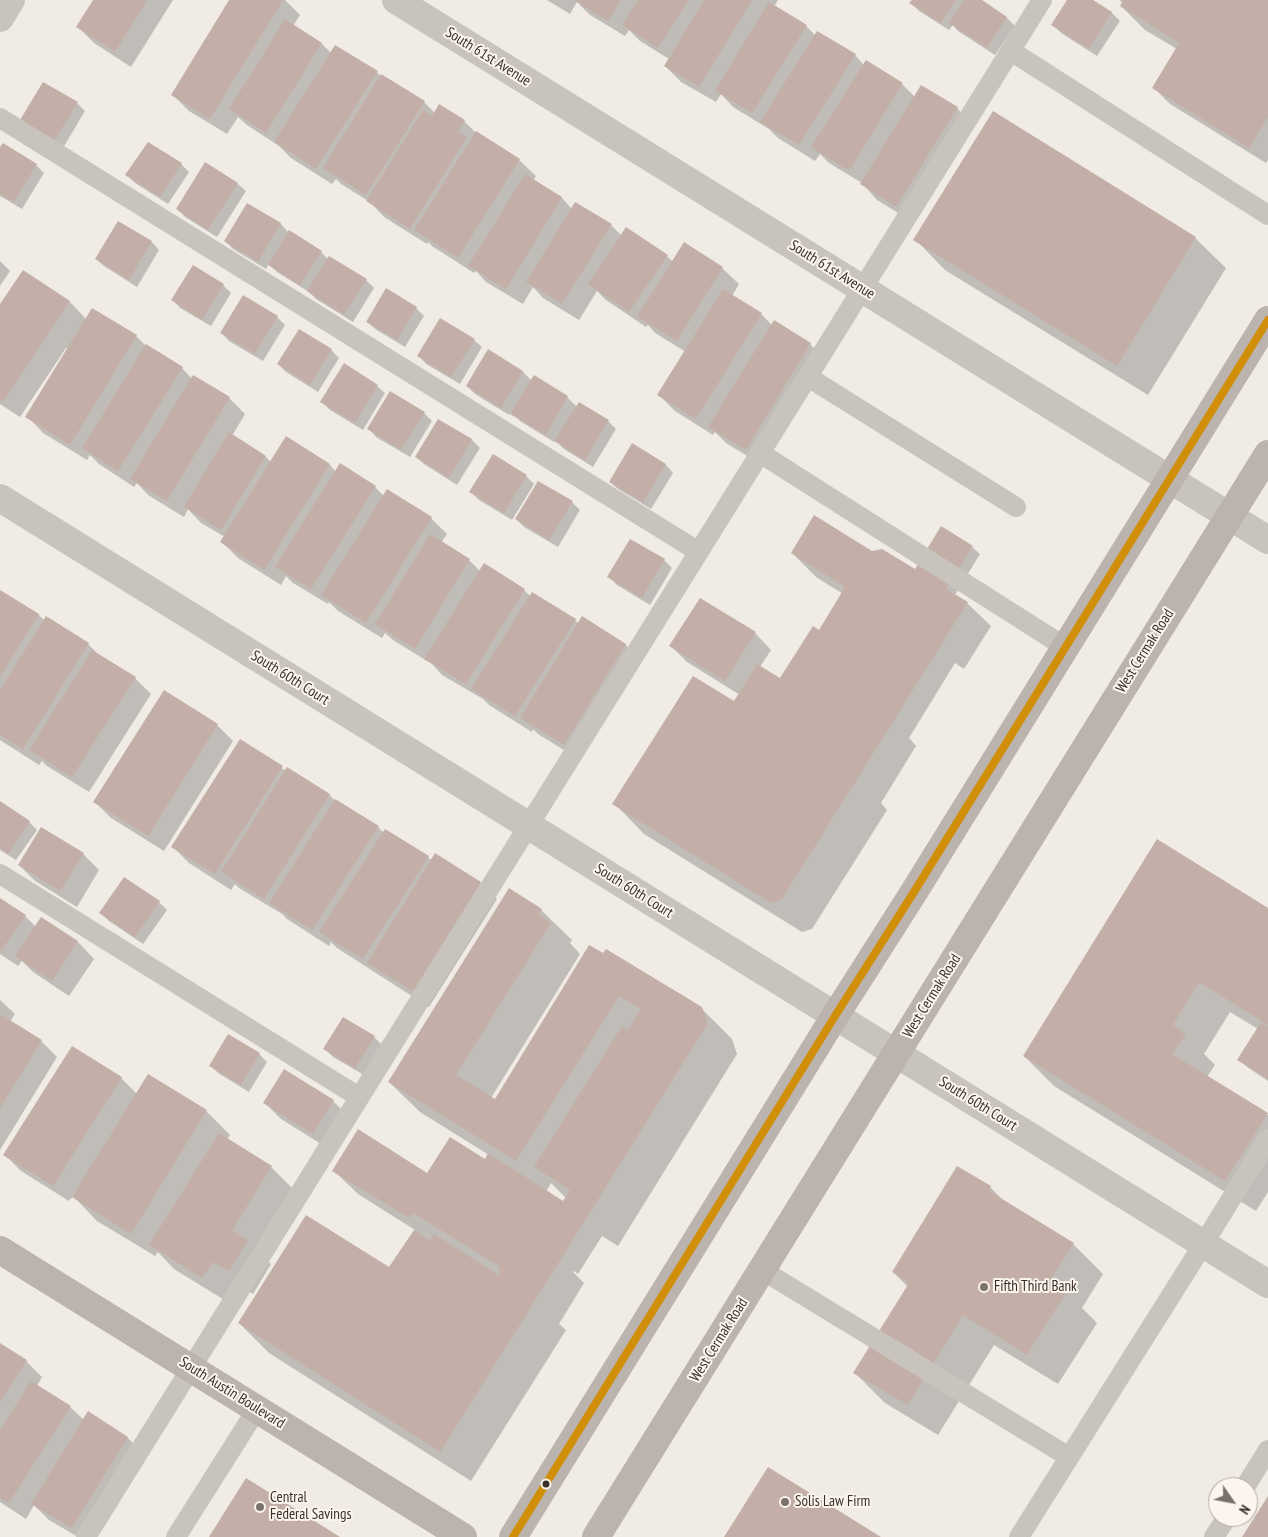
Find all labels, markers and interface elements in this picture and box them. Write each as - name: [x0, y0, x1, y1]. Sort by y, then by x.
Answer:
- street label: South 61st Avenue: [442, 24, 534, 90]
- street label: South 61st Avenue: [786, 237, 878, 303]
- street label: West Cermak Road: [1112, 606, 1178, 696]
- street label: South 60th Court: [248, 647, 332, 709]
- street label: South 60th Court: [592, 860, 676, 922]
- street label: West Cermak Road: [899, 951, 965, 1041]
- street label: South 60th Court: [936, 1073, 1020, 1135]
- place label: Fifth Third Bank: [994, 1278, 1077, 1296]
- marker: Fifth Third Bank: [978, 1281, 990, 1293]
- street label: West Cermak Road: [686, 1295, 752, 1385]
- street label: South Austin Boulevard: [176, 1353, 288, 1433]
- north arrow: [1208, 1477, 1258, 1527]
- unlabelled marker: [541, 1479, 551, 1489]
- place label: Central Federal Savings: [270, 1489, 351, 1524]
- place label: Solis Law Firm: [795, 1493, 870, 1511]
- marker: Solis Law Firm: [779, 1496, 791, 1508]
- marker: Central Federal Savings: [254, 1501, 266, 1513]
- text: N: [1235, 1502, 1254, 1518]

